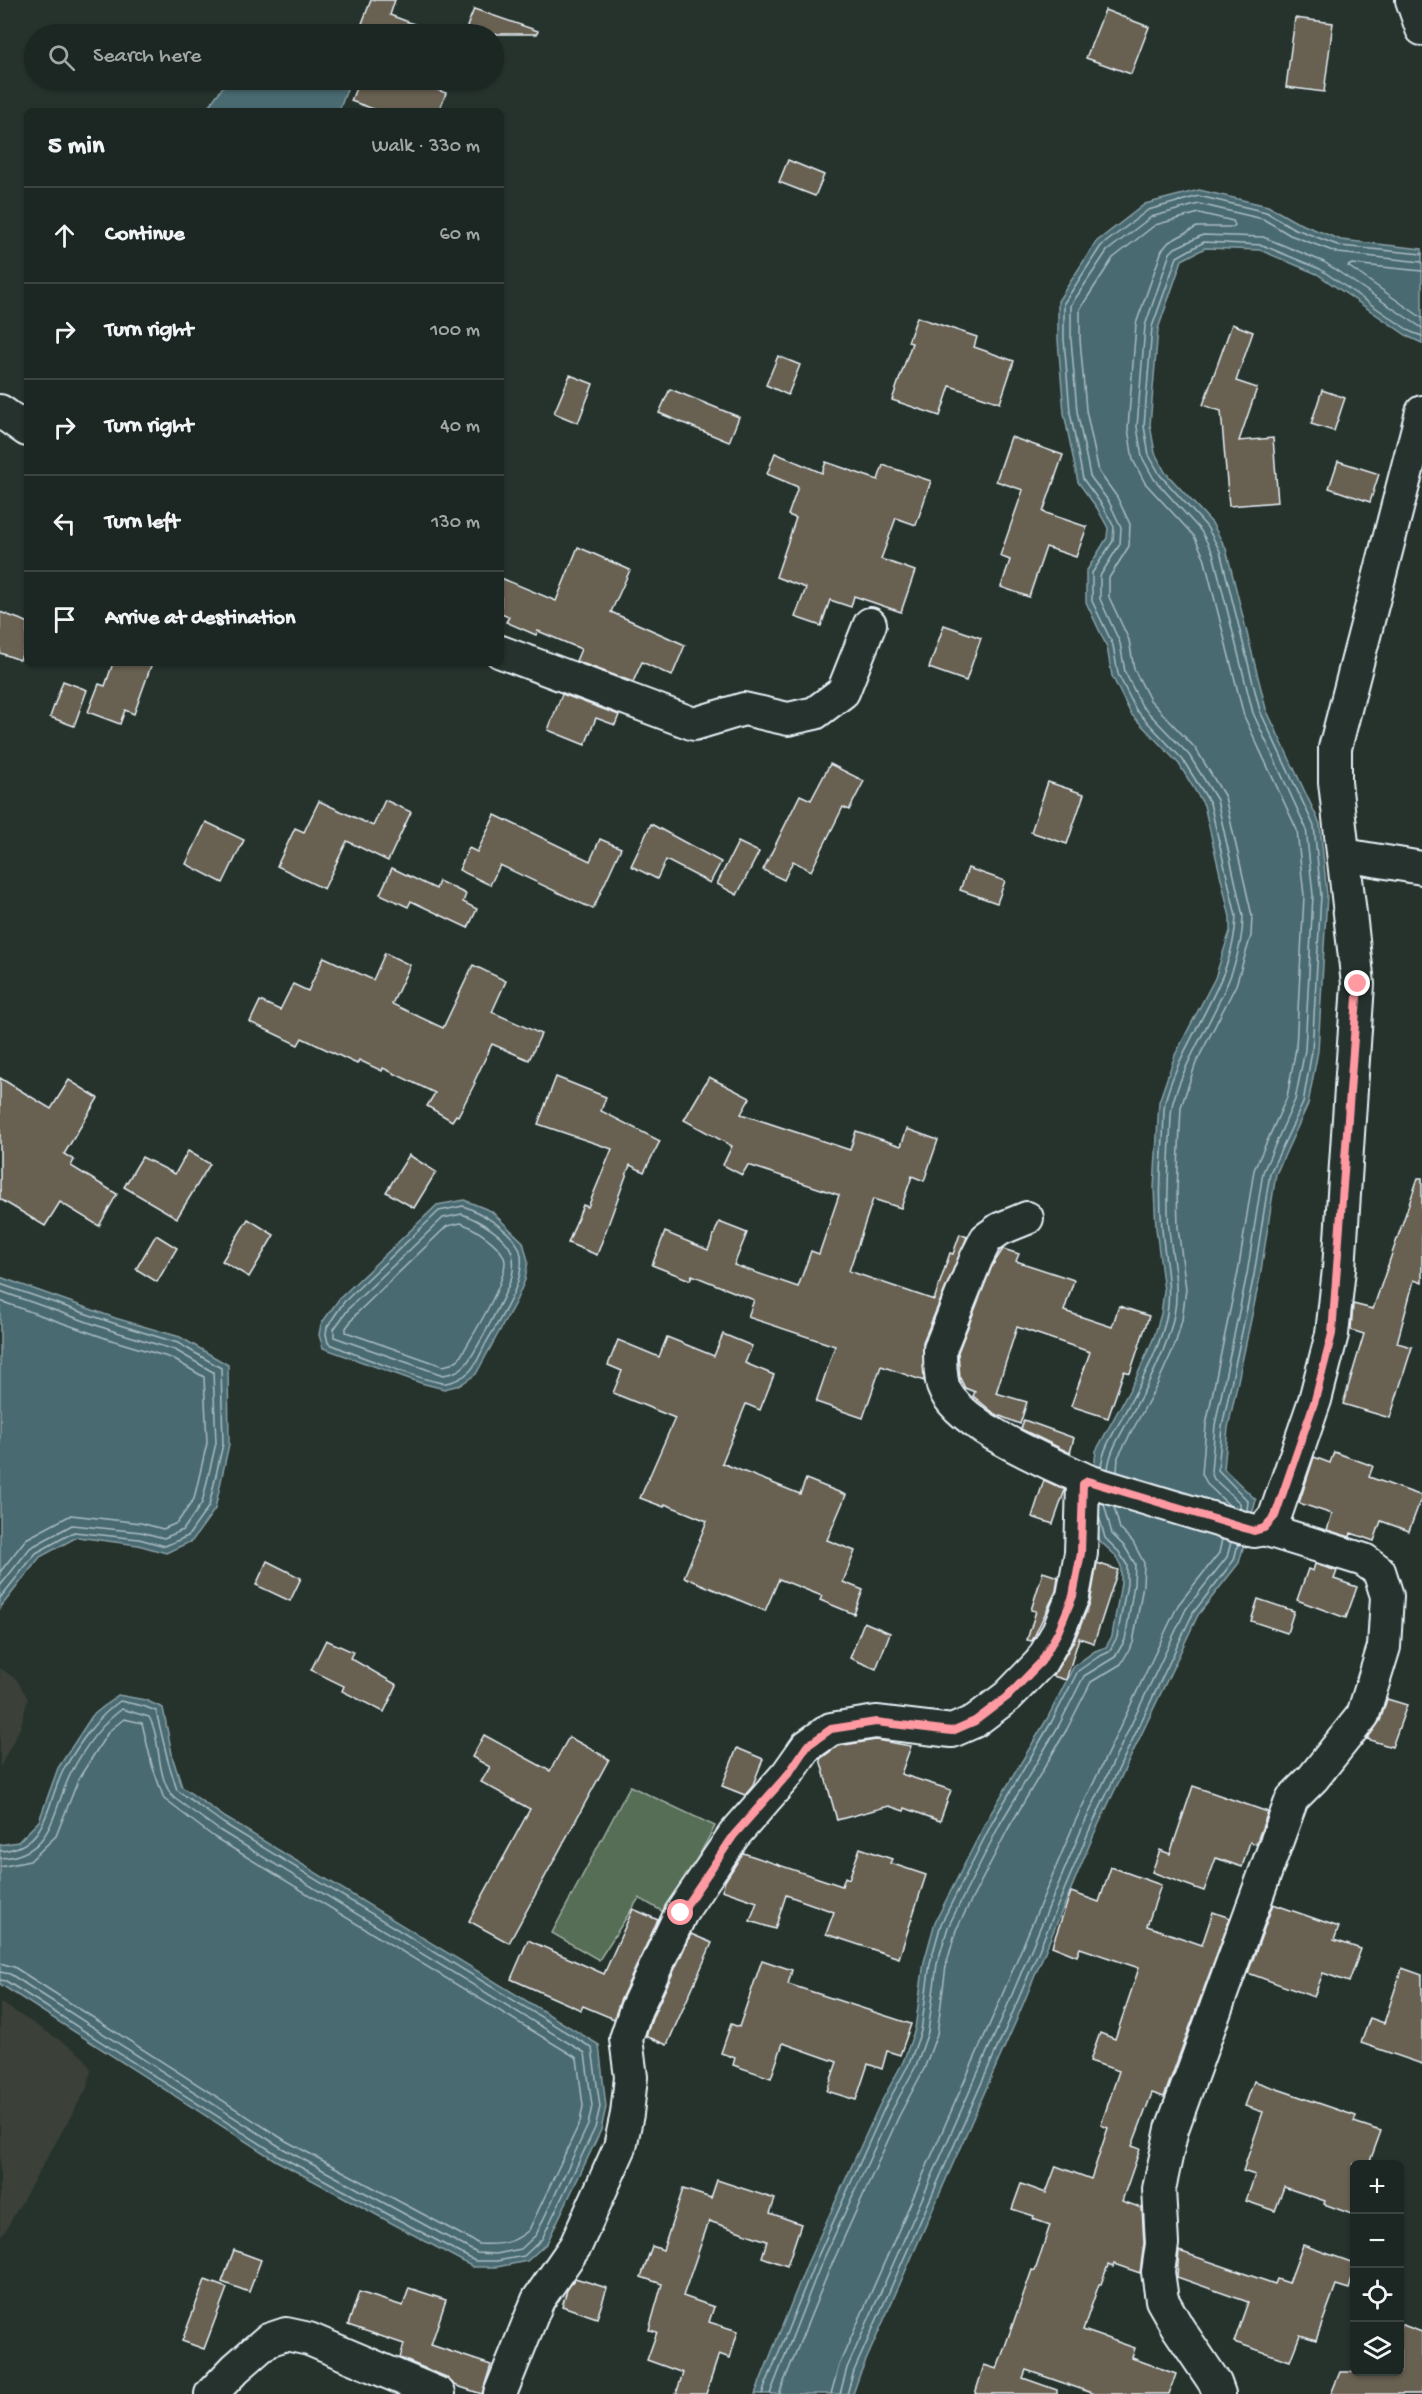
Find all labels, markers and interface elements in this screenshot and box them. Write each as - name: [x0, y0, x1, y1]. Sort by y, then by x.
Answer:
- search box: [24, 24, 504, 90]
- icon: search: [45, 41, 78, 74]
- text: Search here: [93, 44, 201, 70]
- text: 5 min: [48, 132, 104, 163]
- text: Walk · 330 m: [372, 136, 480, 159]
- icon: ahead: [48, 219, 81, 252]
- text: Continue: [105, 222, 185, 248]
- text: 60 m: [440, 224, 480, 247]
- icon: right: [48, 315, 81, 348]
- text: Turn right: [105, 318, 193, 344]
- text: 100 m: [430, 320, 480, 343]
- icon: right: [48, 411, 81, 444]
- text: Turn right: [105, 414, 193, 440]
- text: 40 m: [440, 416, 480, 439]
- icon: left: [48, 507, 81, 540]
- text: Turn left: [105, 510, 179, 536]
- text: 130 m: [431, 512, 480, 535]
- icon: arrive: [48, 603, 81, 636]
- text: Arrive at destination: [105, 606, 295, 632]
- route end: [1344, 970, 1370, 996]
- route start: [667, 1899, 693, 1925]
- map controls: [1350, 2160, 1404, 2376]
- button: +: [1350, 2160, 1404, 2214]
- button: −: [1350, 2214, 1404, 2268]
- button: locate: [1350, 2268, 1404, 2322]
- button: layers: [1350, 2322, 1404, 2376]

